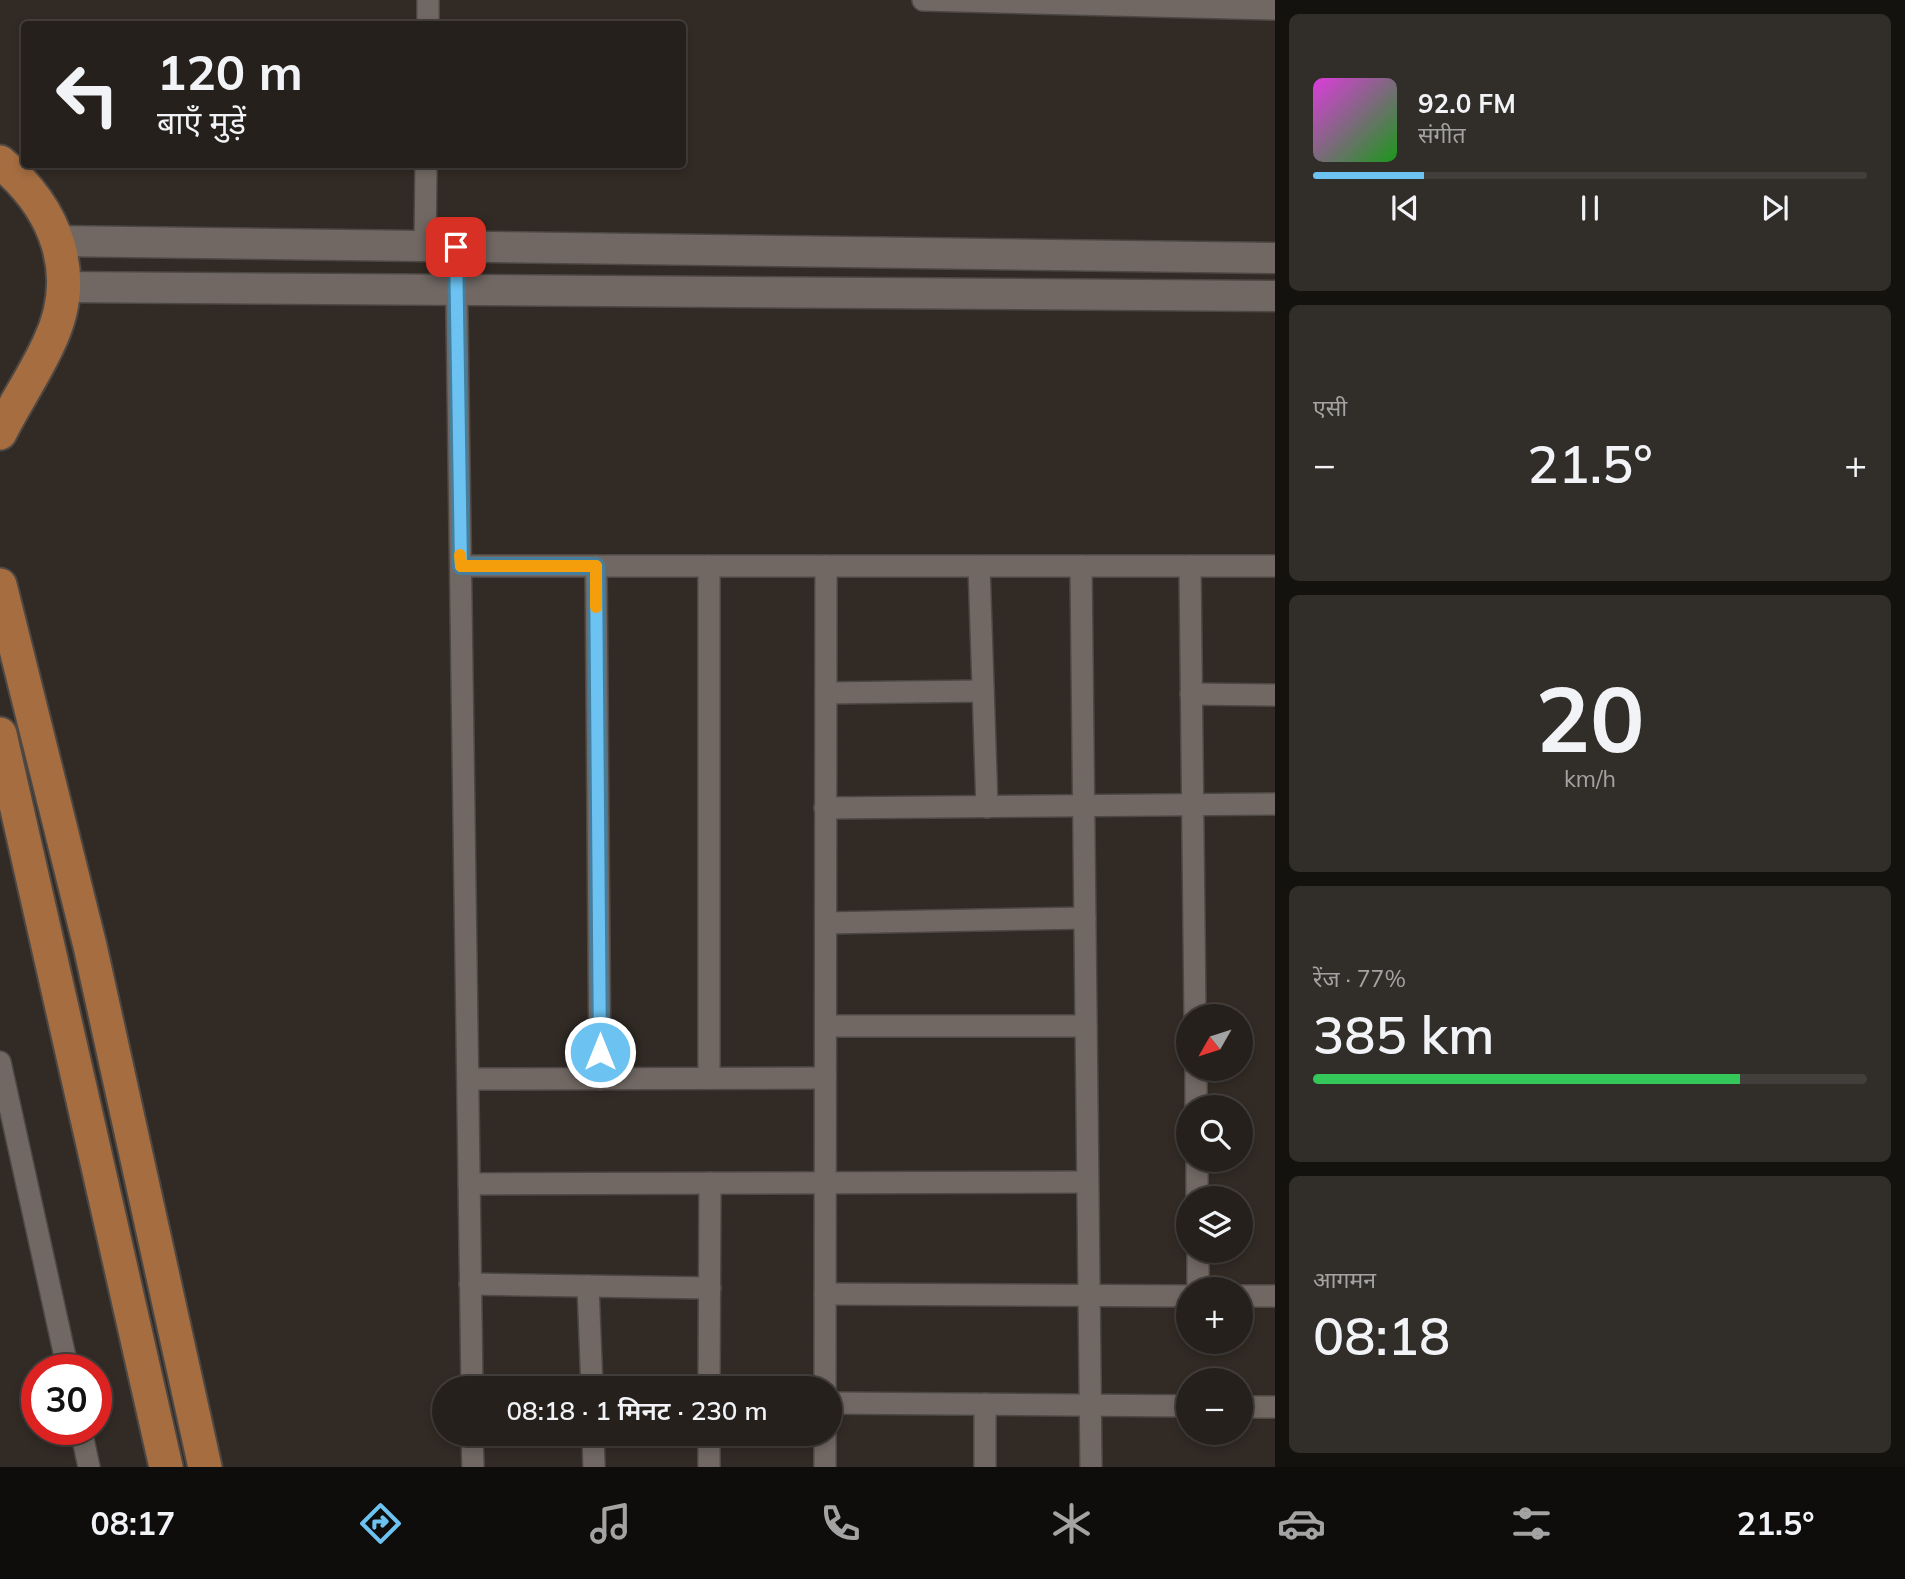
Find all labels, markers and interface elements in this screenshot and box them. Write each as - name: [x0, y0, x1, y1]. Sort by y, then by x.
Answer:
- text: 120 m: [157, 41, 303, 102]
- icon: left: [42, 49, 133, 140]
- text: 92.0 FM: [1418, 87, 1516, 120]
- text: बाएँ मुड़ें: [157, 102, 246, 142]
- text: संगीत: [1418, 120, 1466, 149]
- icon: previous: [1386, 189, 1424, 227]
- icon: pause: [1571, 189, 1609, 227]
- icon: next: [1756, 189, 1794, 227]
- pin: [426, 217, 486, 277]
- icon: arrive: [437, 228, 475, 266]
- text: एसी: [1313, 393, 1347, 422]
- text: 21.5°: [1527, 431, 1653, 496]
- text: −: [1313, 440, 1336, 488]
- text: +: [1844, 440, 1867, 488]
- text: 20: [1535, 661, 1645, 775]
- text: km/h: [1564, 764, 1616, 793]
- text: रेंज · 77%: [1313, 964, 1406, 993]
- text: 385 km: [1313, 1002, 1494, 1067]
- north arrow: [1176, 1004, 1253, 1082]
- map controls: [1176, 1004, 1253, 1445]
- position arrow: [563, 1015, 637, 1089]
- button: search: [1176, 1095, 1253, 1172]
- button: layers: [1176, 1186, 1253, 1263]
- text: आगमन: [1313, 1265, 1376, 1294]
- button: +: [1176, 1277, 1253, 1354]
- text: 08:18: [1313, 1303, 1450, 1368]
- speed limit sign: 30: [21, 1354, 112, 1445]
- button: −: [1176, 1368, 1253, 1445]
- text: 08:18 · 1 मिनट · 230 m: [507, 1394, 767, 1427]
- icon: directions: [356, 1499, 405, 1548]
- icon: music: [586, 1499, 635, 1548]
- icon: phone: [816, 1499, 865, 1548]
- icon: climate: [1047, 1499, 1096, 1548]
- icon: car: [1277, 1499, 1326, 1548]
- icon: filters: [1507, 1499, 1556, 1548]
- text: 08:17: [91, 1503, 175, 1543]
- text: 21.5°: [1737, 1503, 1814, 1543]

